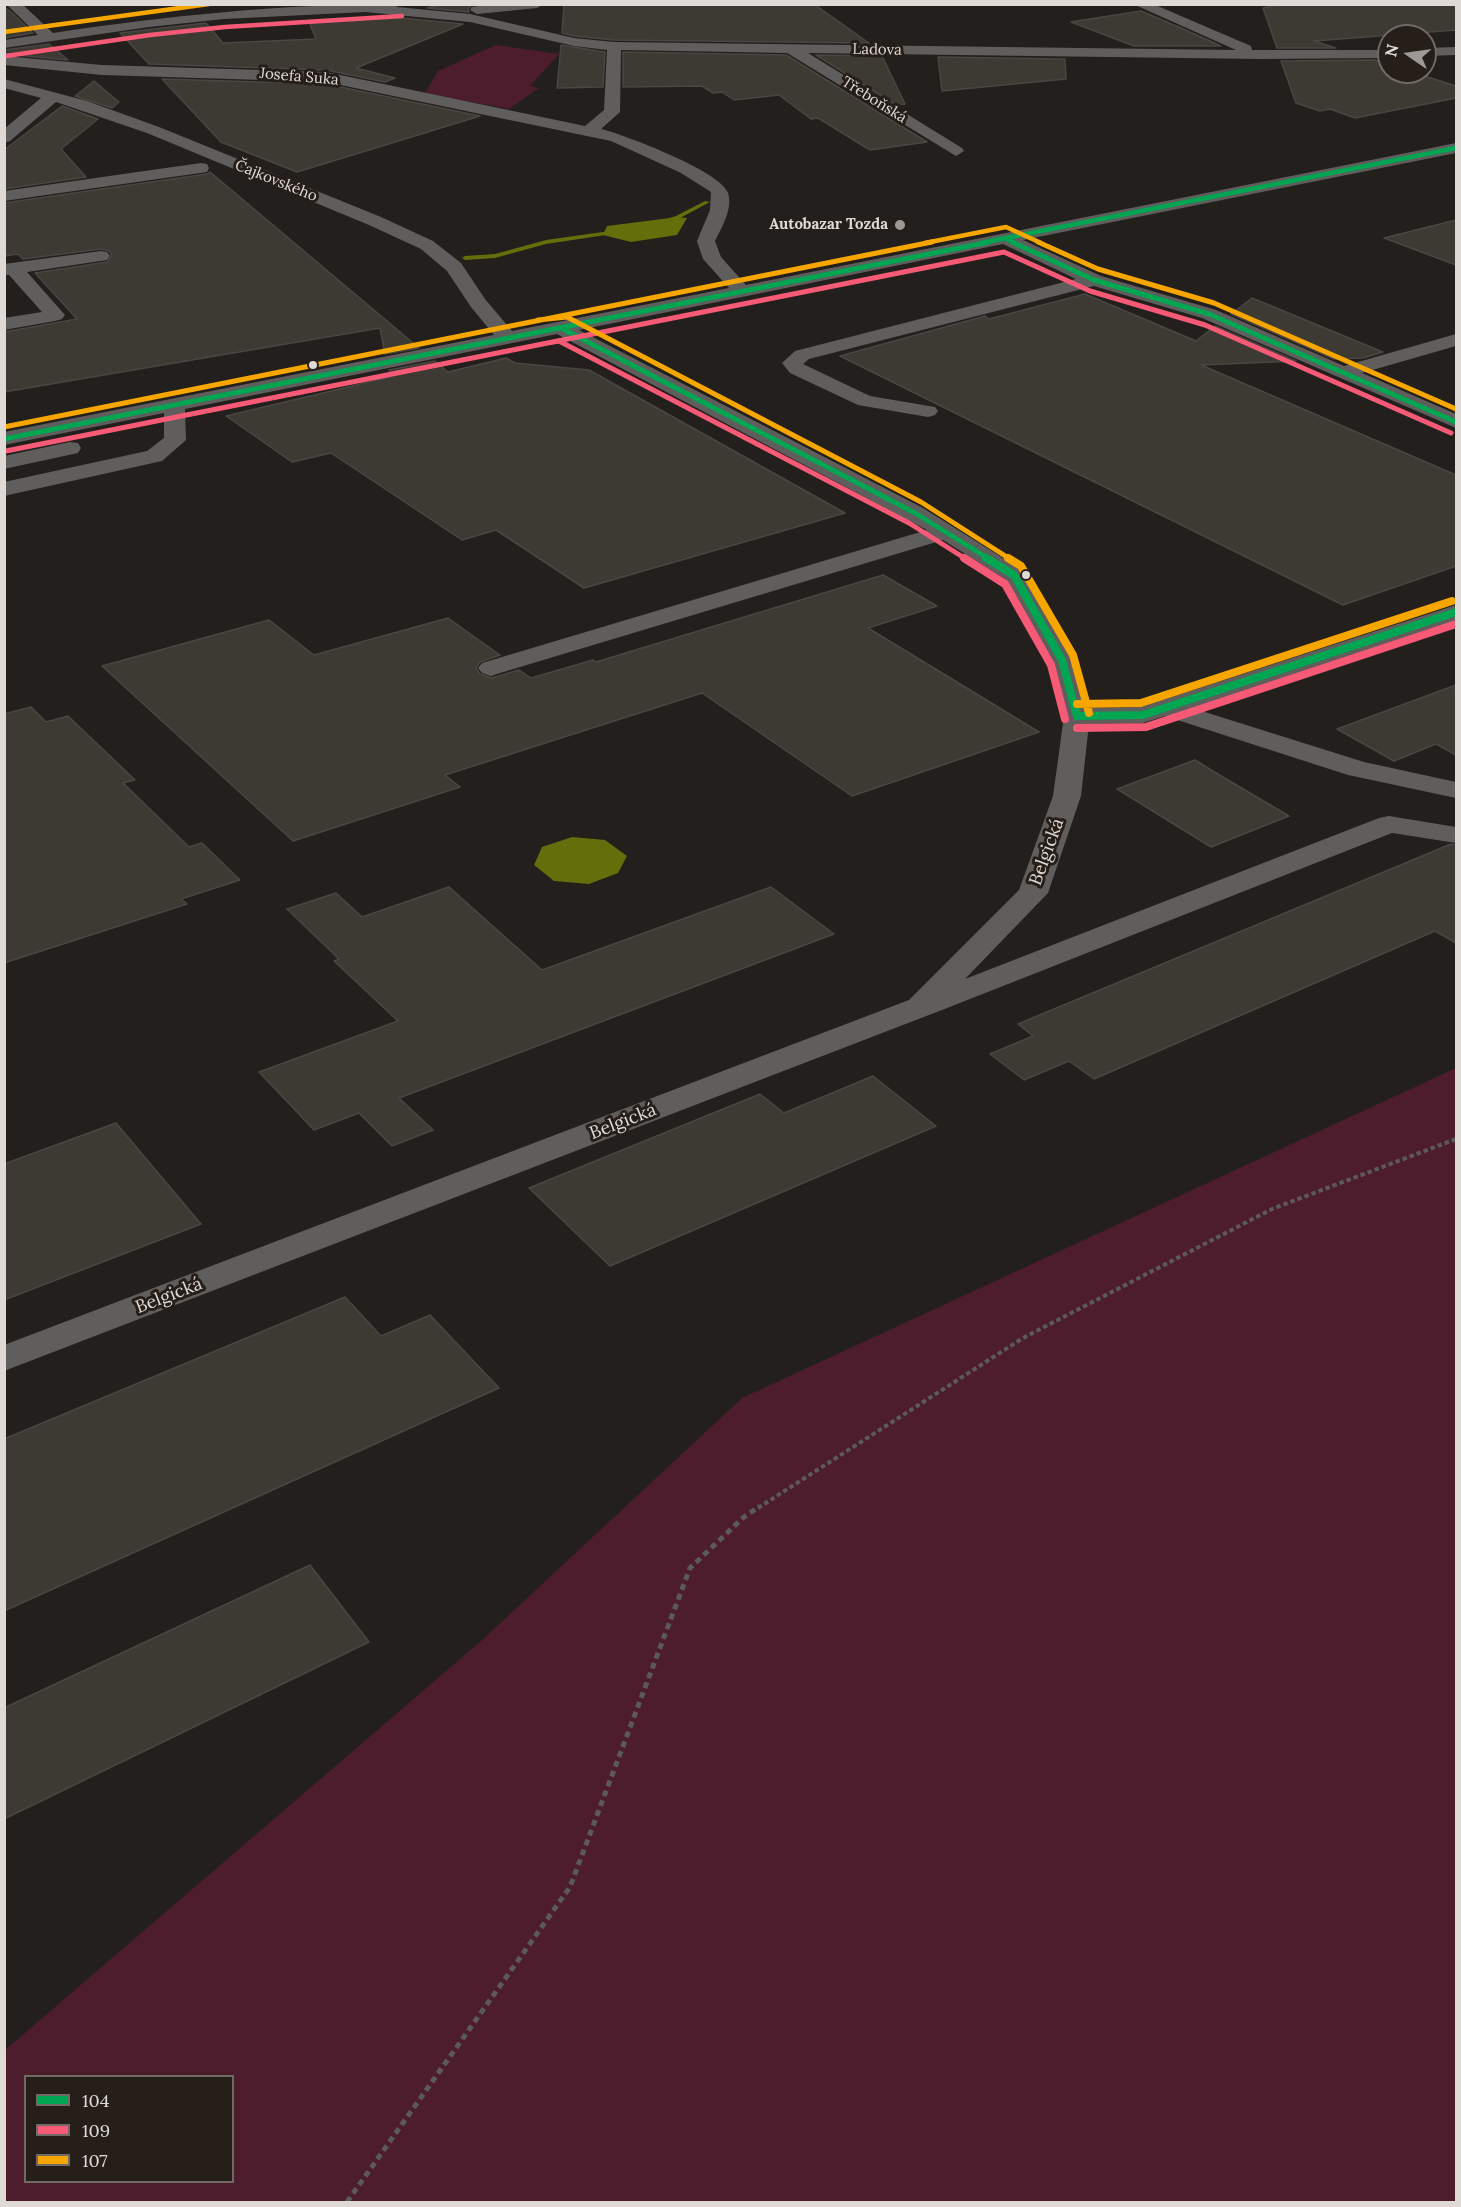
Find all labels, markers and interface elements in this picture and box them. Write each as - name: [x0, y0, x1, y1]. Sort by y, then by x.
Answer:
- north arrow: [1377, 24, 1437, 84]
- street label: Ladova: [852, 41, 902, 59]
- text: N: [1380, 42, 1403, 59]
- street label: Josefa Suka: [259, 65, 339, 89]
- street label: Třeboňská: [838, 73, 910, 127]
- street label: Čajkovského: [232, 156, 320, 206]
- place label: Autobazar Tozda: [769, 216, 888, 234]
- marker: Autobazar Tozda: [893, 218, 907, 232]
- unlabelled marker: [307, 359, 319, 371]
- unlabelled marker: [1020, 569, 1032, 581]
- street label: Belgická: [1025, 816, 1069, 888]
- street label: Belgická: [587, 1099, 659, 1145]
- street label: Belgická: [133, 1273, 205, 1319]
- legend: [24, 2075, 234, 2183]
- text: 104: [82, 2089, 110, 2112]
- text: 109: [82, 2119, 110, 2142]
- text: 107: [82, 2149, 108, 2172]

